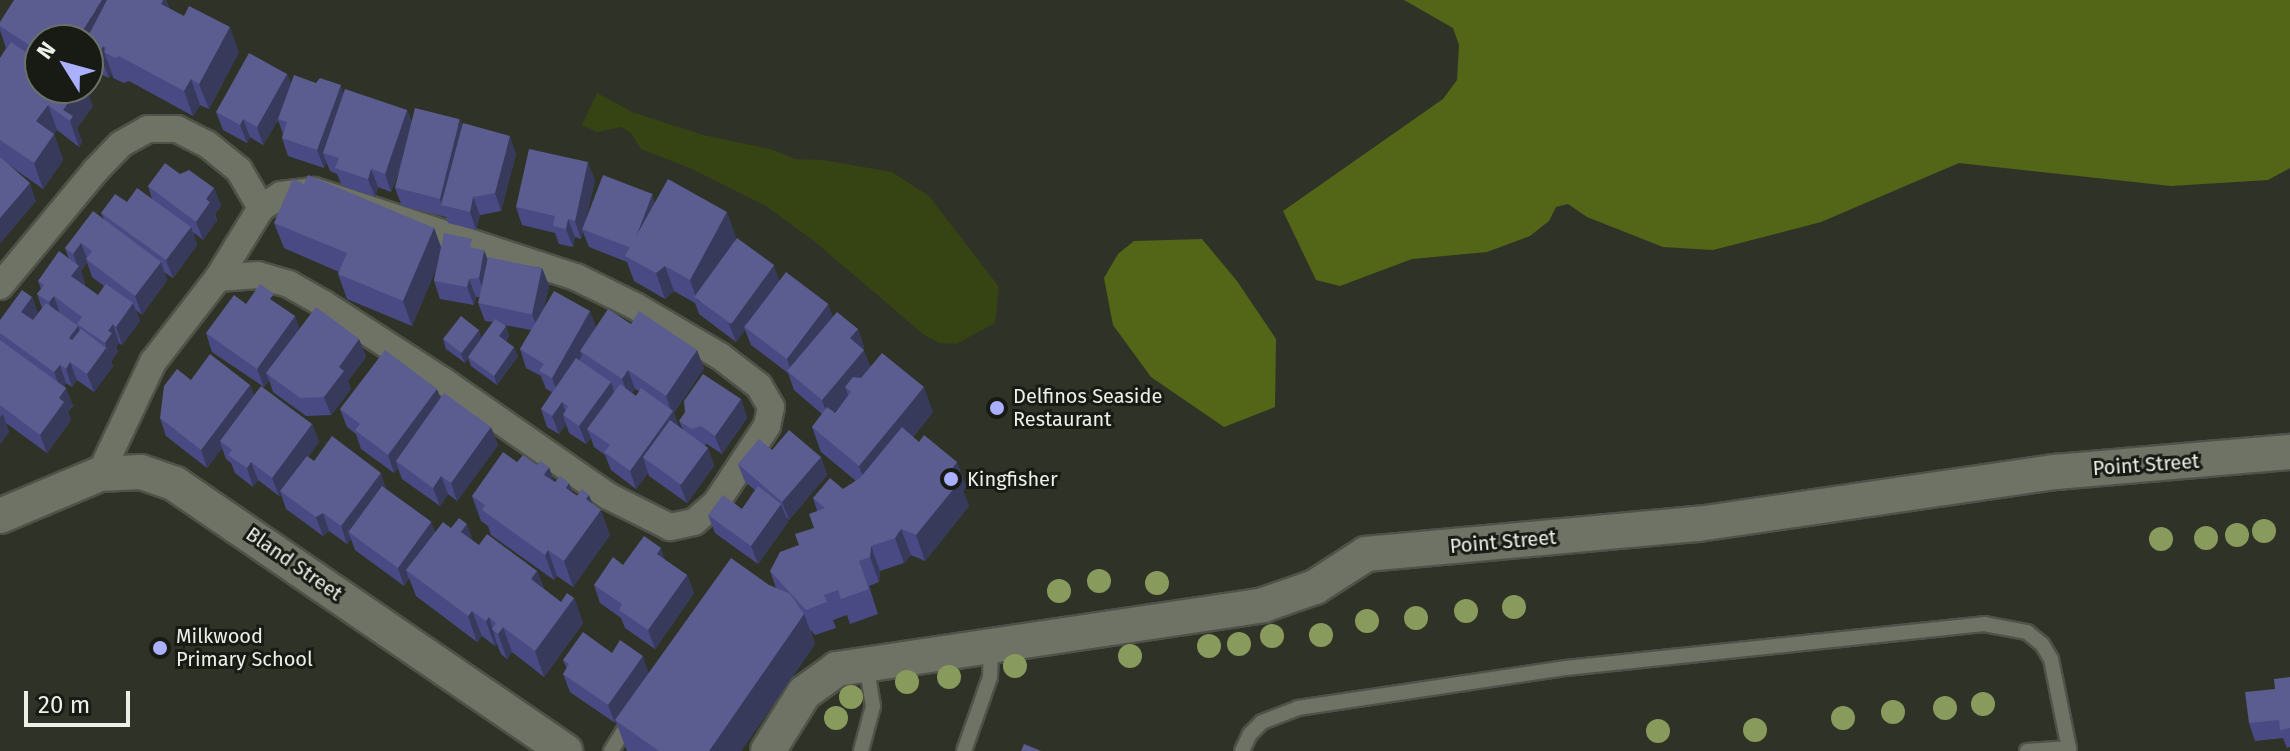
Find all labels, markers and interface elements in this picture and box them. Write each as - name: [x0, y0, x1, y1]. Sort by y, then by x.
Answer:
- north arrow: [24, 24, 104, 104]
- text: N: [31, 37, 61, 64]
- place label: Delfinos Seaside Restaurant: [1013, 384, 1162, 431]
- marker: Delfinos Seaside Restaurant: [988, 399, 1006, 417]
- street label: Point Street: [2092, 449, 2200, 481]
- place label: Kingfisher: [967, 467, 1058, 491]
- marker: Kingfisher: [942, 470, 960, 488]
- street label: Bland Street: [241, 522, 347, 606]
- street label: Point Street: [1449, 525, 1557, 559]
- place label: Milkwood Primary School: [176, 624, 313, 671]
- marker: Milkwood Primary School: [151, 639, 169, 657]
- scale bar: [28, 675, 134, 725]
- text: 20 m: [38, 691, 90, 719]

